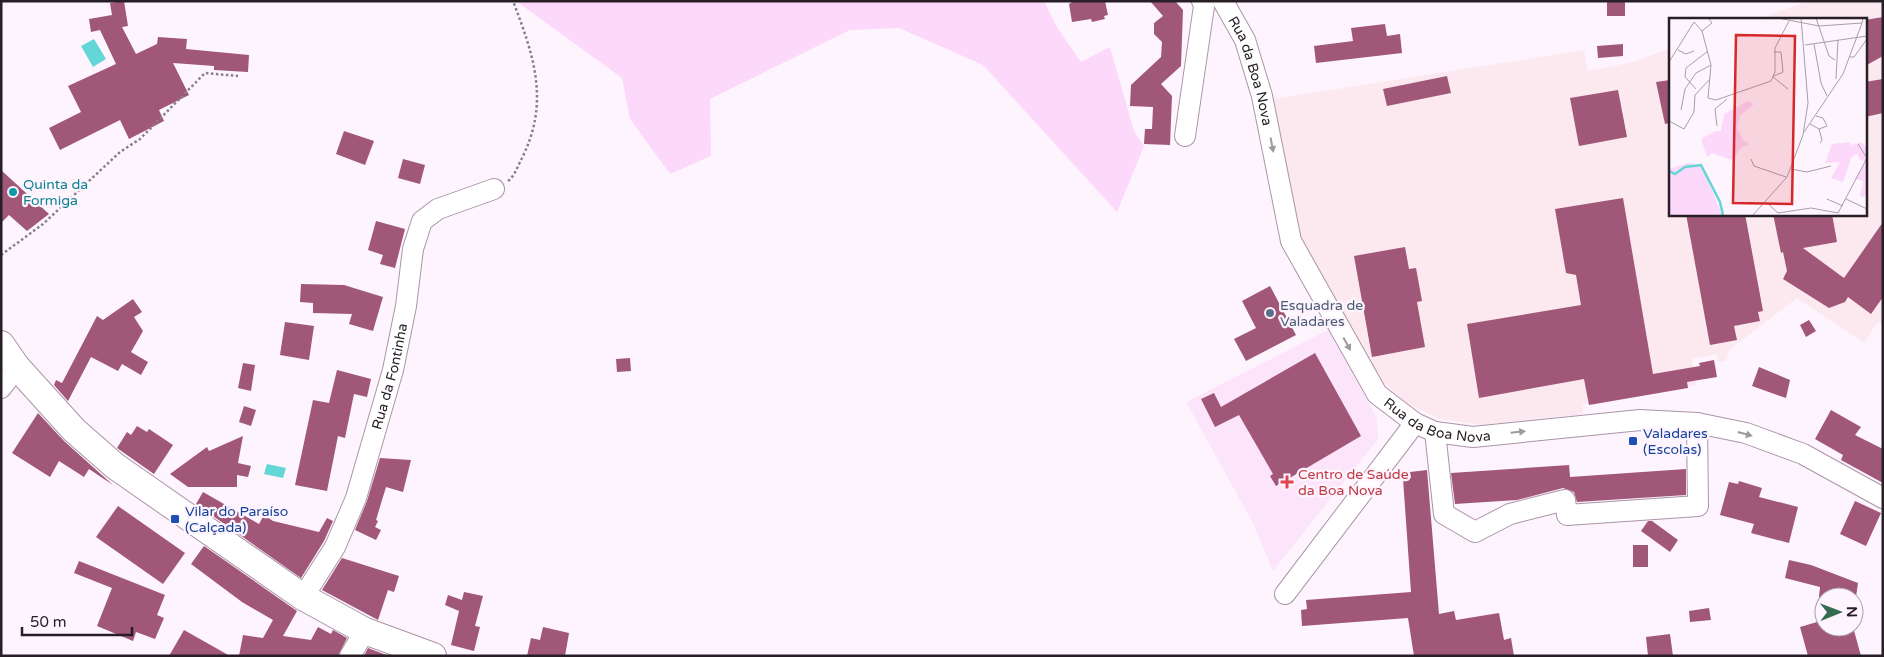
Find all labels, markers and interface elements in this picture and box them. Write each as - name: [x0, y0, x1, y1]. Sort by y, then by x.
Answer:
- street label: Rua da Boa Nova: [1225, 13, 1276, 127]
- inset map: [1669, 18, 1866, 215]
- one-way arrow: [1268, 138, 1276, 153]
- place label: Quinta da Formiga: [23, 176, 88, 209]
- marker: Quinta da Formiga: [7, 186, 19, 198]
- place label: Esquadra de Valadares: [1280, 297, 1363, 330]
- marker: Esquadra de Valadares: [1264, 307, 1276, 319]
- street label: Rua da Fontinha: [368, 322, 411, 431]
- one-way arrow: [1343, 337, 1351, 351]
- street label: Rua da Boa Nova: [1381, 394, 1491, 446]
- place label: Valadares (Escolas): [1643, 425, 1708, 458]
- one-way arrow: [1510, 428, 1526, 436]
- one-way arrow: [1738, 430, 1753, 438]
- marker: Valadares (Escolas): [1627, 435, 1639, 447]
- place label: Centro de Saúde da Boa Nova: [1298, 466, 1409, 499]
- marker: Centro de Saúde da Boa Nova: [1280, 475, 1294, 489]
- place label: Vilar do Paraíso (Calçada): [185, 503, 288, 536]
- marker: Vilar do Paraíso (Calçada): [169, 513, 181, 525]
- north arrow: [1814, 587, 1864, 637]
- scale bar: [22, 604, 132, 636]
- text: N: [1843, 606, 1860, 618]
- text: 50 m: [30, 613, 67, 631]

